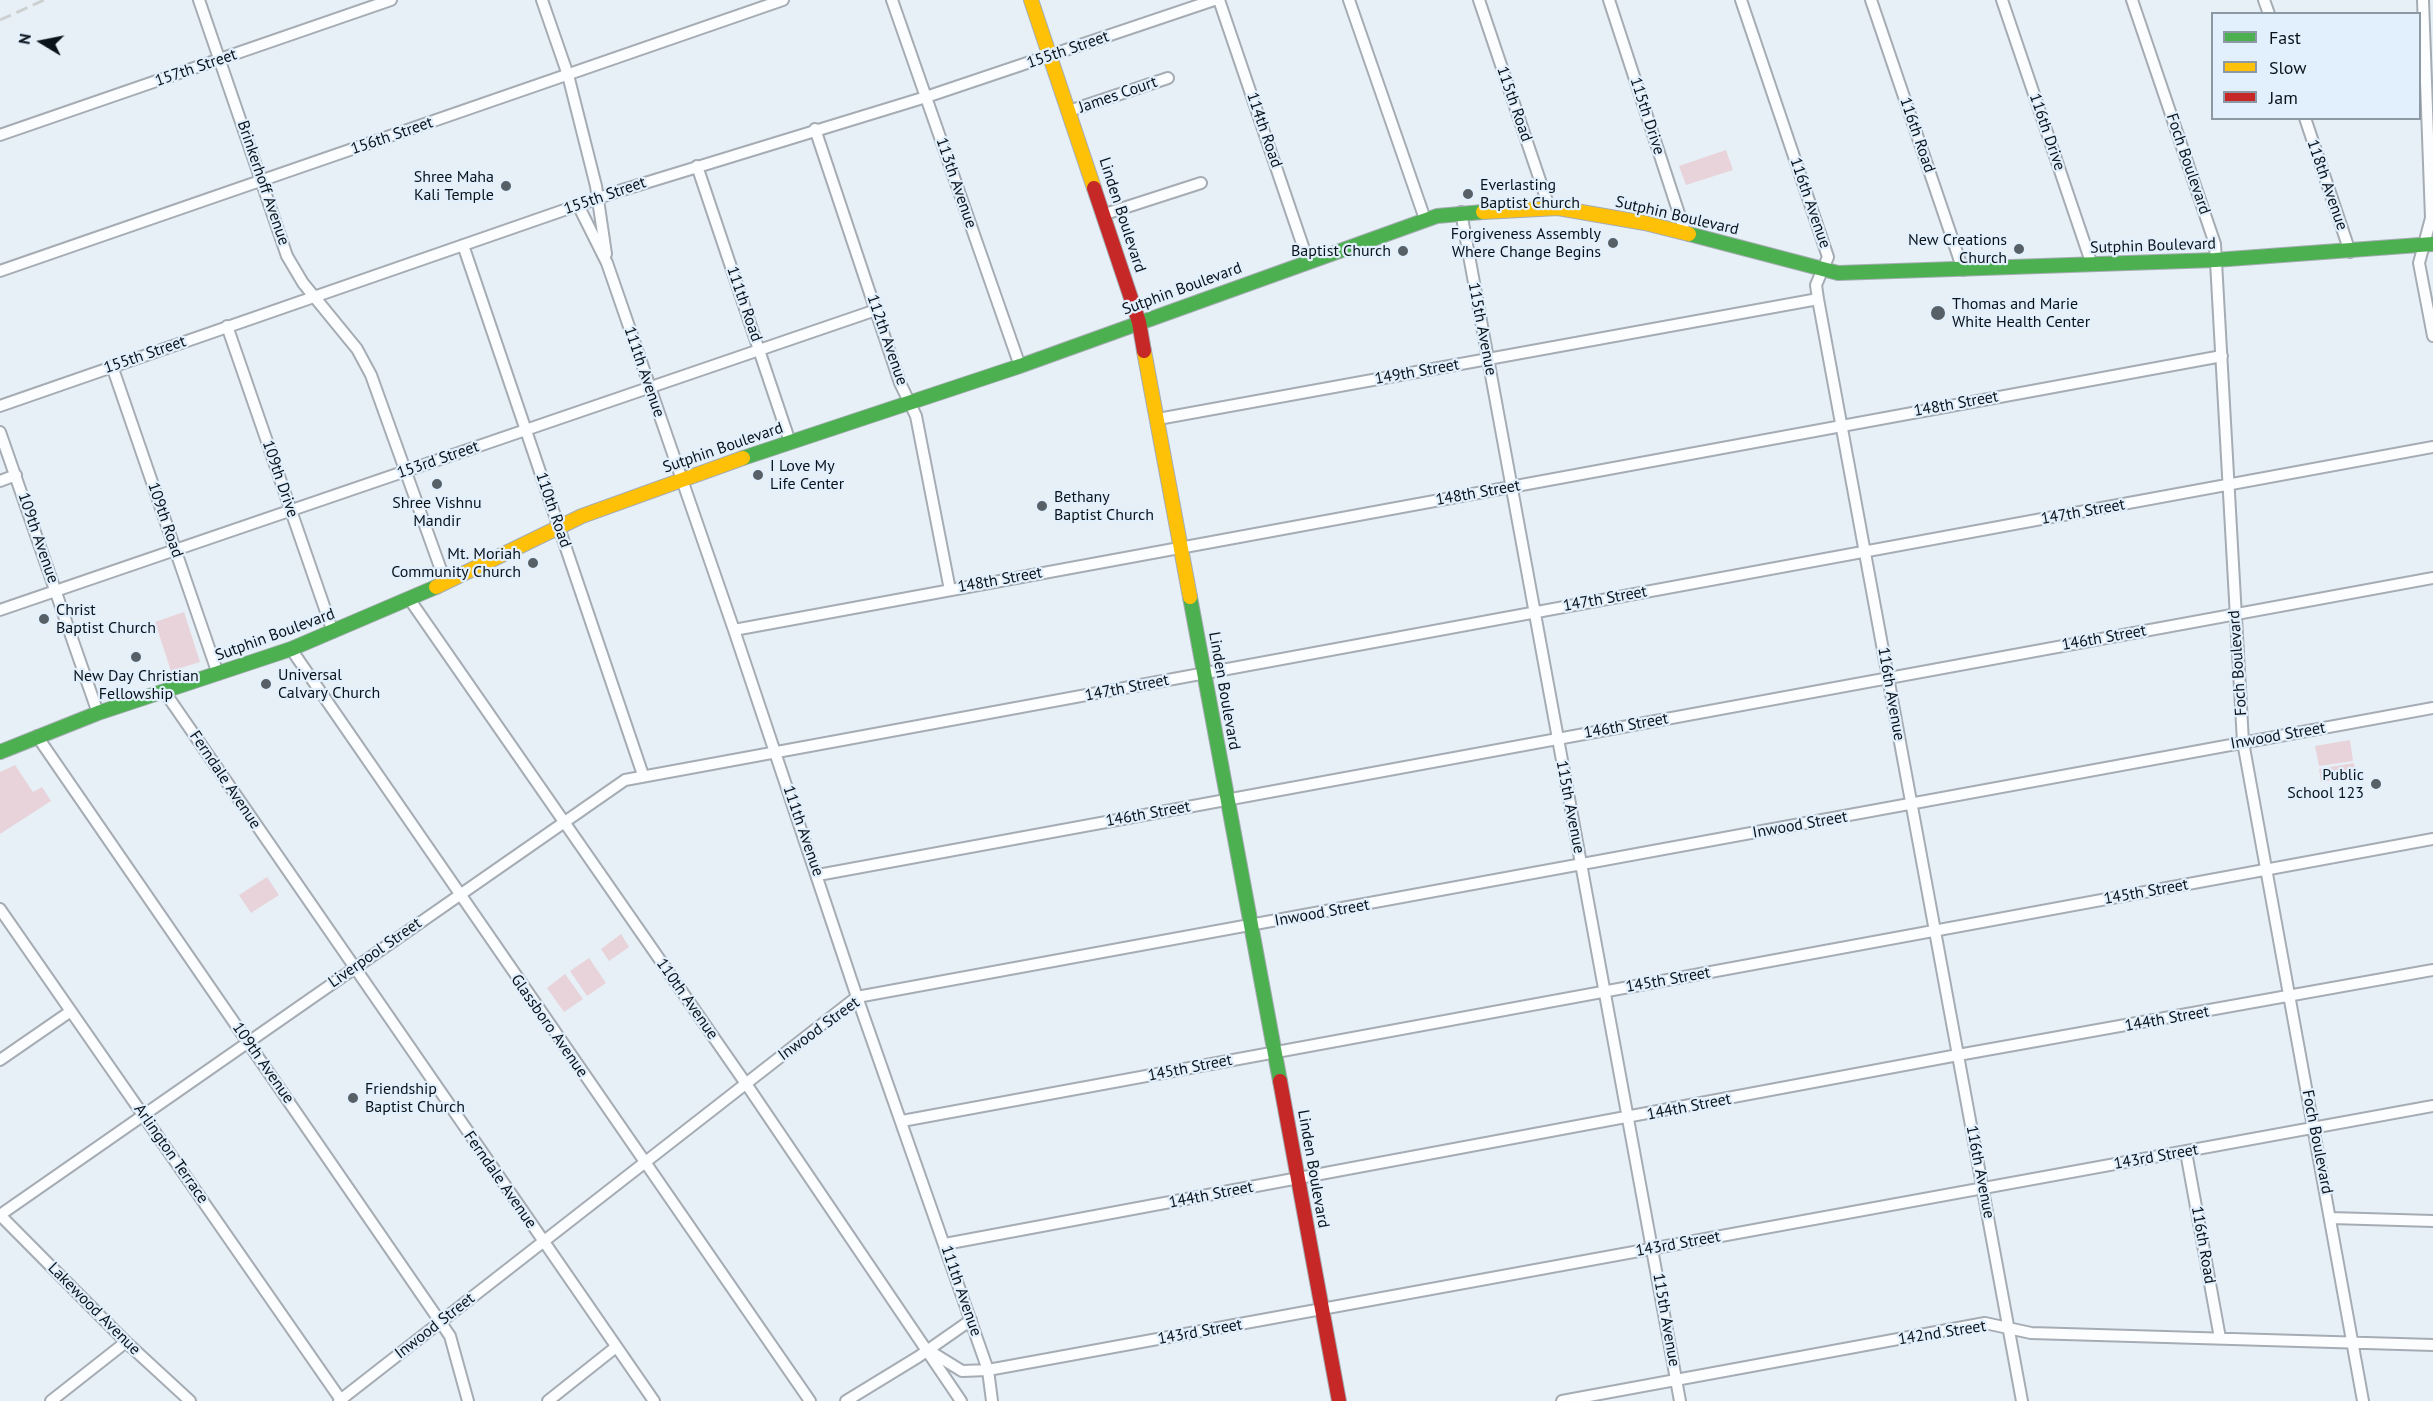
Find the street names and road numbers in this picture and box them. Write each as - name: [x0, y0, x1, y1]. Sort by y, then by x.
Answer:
- street label: 155th Street: [1024, 27, 1112, 73]
- street label: 157th Street: [153, 45, 239, 91]
- street label: 115th Road: [1492, 64, 1536, 144]
- street label: James Court: [1076, 73, 1160, 117]
- street label: 115th Drive: [1625, 75, 1669, 157]
- street label: 114th Road: [1242, 90, 1286, 170]
- street label: 116th Drive: [2025, 91, 2069, 173]
- street label: 116th Road: [1895, 95, 1939, 175]
- street label: Foch Boulevard: [2162, 111, 2214, 217]
- street label: 156th Street: [348, 113, 436, 159]
- street label: Brinkerhoff Avenue: [233, 118, 293, 248]
- street label: 113th Avenue: [932, 135, 980, 231]
- street label: 118th Avenue: [2303, 137, 2351, 233]
- street label: Linden Boulevard: [1094, 155, 1150, 275]
- street label: 116th Avenue: [1786, 155, 1834, 251]
- street label: 155th Street: [561, 173, 649, 219]
- street label: Sutphin Boulevard: [1613, 192, 1741, 240]
- street label: Sutphin Boulevard: [2090, 234, 2216, 258]
- street label: Sutphin Boulevard: [1120, 258, 1244, 320]
- street label: 111th Road: [722, 264, 766, 344]
- street label: 115th Avenue: [1464, 281, 1500, 377]
- street label: 112th Avenue: [863, 292, 911, 388]
- street label: 111th Avenue: [620, 324, 668, 420]
- street label: 155th Street: [101, 332, 189, 378]
- street label: 149th Street: [1373, 355, 1461, 389]
- street label: 148th Street: [1912, 387, 2000, 421]
- street label: Sutphin Boulevard: [660, 418, 786, 478]
- street label: 153rd Street: [395, 437, 481, 483]
- street label: 109th Drive: [258, 438, 302, 520]
- street label: 110th Road: [531, 470, 575, 550]
- street label: 148th Street: [1434, 476, 1522, 510]
- street label: 109th Road: [143, 480, 187, 560]
- street label: 109th Avenue: [14, 490, 62, 586]
- street label: 147th Street: [2039, 495, 2127, 529]
- street label: 148th Street: [956, 563, 1044, 597]
- street label: 147th Street: [1561, 582, 1649, 616]
- street label: Sutphin Boulevard: [213, 604, 337, 666]
- street label: Foch Boulevard: [2225, 610, 2251, 716]
- street label: 146th Street: [2060, 621, 2148, 655]
- street label: Linden Boulevard: [1204, 630, 1244, 752]
- street label: 116th Avenue: [1873, 646, 1909, 742]
- street label: 147th Street: [1083, 670, 1171, 706]
- street label: 146th Street: [1582, 709, 1670, 743]
- street label: Inwood Street: [2229, 718, 2327, 754]
- street label: Ferndale Avenue: [185, 727, 265, 833]
- street label: 115th Avenue: [1552, 759, 1588, 855]
- street label: 111th Avenue: [779, 783, 827, 879]
- street label: 146th Street: [1104, 797, 1192, 831]
- street label: Inwood Street: [1751, 807, 1849, 843]
- street label: 145th Street: [2102, 875, 2190, 909]
- street label: Inwood Street: [1273, 895, 1371, 931]
- street label: Liverpool Street: [325, 914, 425, 992]
- street label: 110th Avenue: [652, 955, 722, 1043]
- street label: 145th Street: [1624, 963, 1712, 997]
- street label: Glassboro Avenue: [506, 971, 592, 1081]
- street label: Inwood Street: [775, 993, 863, 1065]
- street label: 144th Street: [2123, 1002, 2211, 1036]
- street label: 109th Avenue: [228, 1019, 298, 1107]
- street label: 145th Street: [1146, 1050, 1234, 1086]
- street label: Foch Boulevard: [2297, 1088, 2337, 1196]
- street label: 144th Street: [1645, 1089, 1733, 1125]
- street label: Arlington Terrace: [130, 1101, 212, 1207]
- street label: Linden Boulevard: [1293, 1108, 1333, 1230]
- street label: 116th Avenue: [1962, 1124, 1998, 1220]
- street label: Ferndale Avenue: [459, 1128, 541, 1232]
- street label: 143rd Street: [2112, 1140, 2200, 1174]
- street label: 144th Street: [1167, 1177, 1255, 1213]
- street label: 116th Road: [2187, 1205, 2219, 1285]
- street label: 143rd Street: [1634, 1227, 1722, 1261]
- street label: 111th Avenue: [937, 1243, 985, 1339]
- street label: Lakewood Avenue: [44, 1259, 144, 1359]
- street label: 115th Avenue: [1648, 1272, 1684, 1368]
- street label: Inwood Street: [391, 1289, 479, 1363]
- street label: 143rd Street: [1156, 1315, 1244, 1349]
- street label: 142nd Street: [1897, 1317, 1987, 1349]

